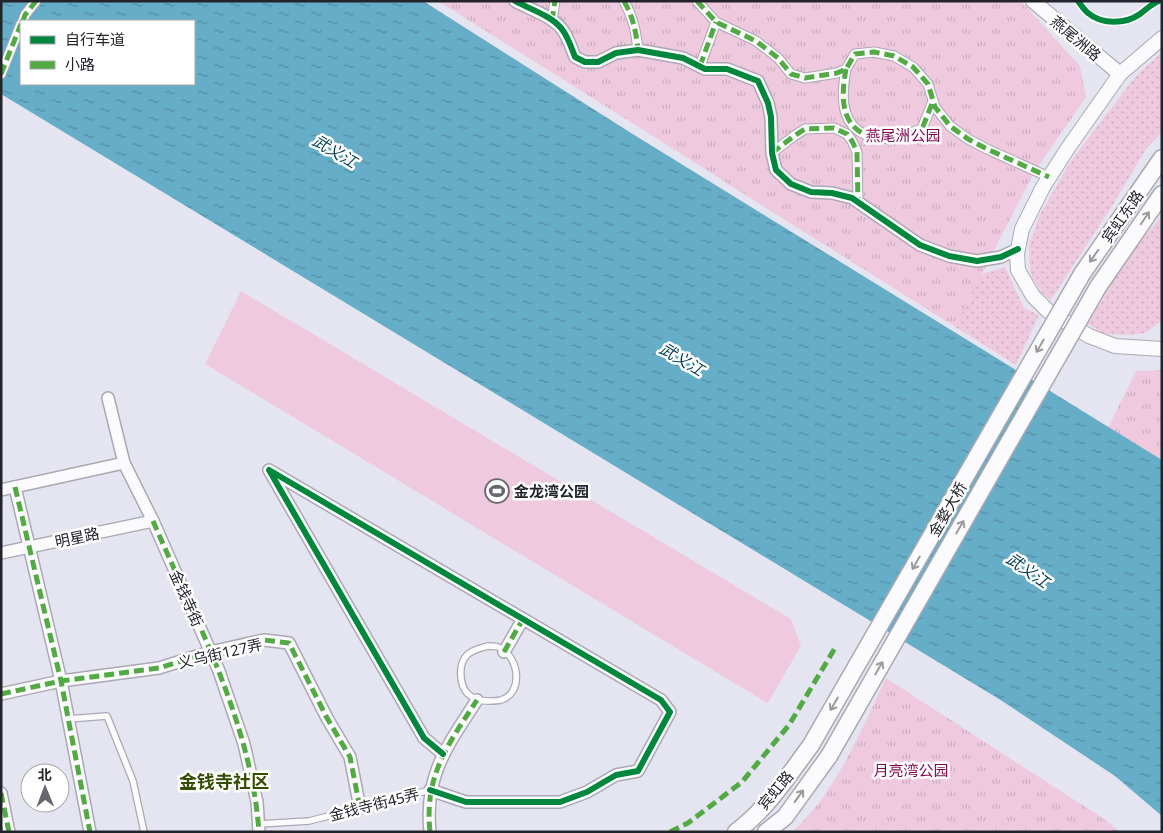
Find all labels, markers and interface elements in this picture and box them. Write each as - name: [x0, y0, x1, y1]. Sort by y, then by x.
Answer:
- street label: 燕尾洲路: [1047, 11, 1105, 65]
- legend: [20, 20, 195, 85]
- text: 自行车道: [65, 29, 125, 49]
- text: 小路: [65, 54, 95, 74]
- park label: 燕尾洲公园: [865, 125, 941, 145]
- water label: 武义江: [309, 129, 363, 174]
- street label: 宾虹东路: [1097, 186, 1147, 246]
- one-way arrow: [1140, 211, 1150, 225]
- one-way arrow: [1089, 249, 1099, 263]
- water label: 武义江: [656, 337, 710, 382]
- one-way arrow: [1035, 339, 1045, 353]
- sports icon: 金龙湾公园: [484, 478, 510, 504]
- street label: 金婺大桥: [923, 478, 971, 540]
- place label: 金龙湾公园: [514, 481, 589, 501]
- one-way arrow: [956, 520, 966, 535]
- street label: 明星路: [53, 523, 101, 551]
- water label: 武义江: [1002, 547, 1056, 594]
- one-way arrow: [910, 555, 920, 570]
- street label: 金钱寺街: [166, 567, 208, 629]
- street label: 义乌街127弄: [176, 634, 264, 672]
- one-way arrow: [875, 661, 885, 676]
- one-way arrow: [829, 696, 839, 710]
- park label: 月亮湾公园: [873, 760, 949, 780]
- north arrow: [20, 763, 70, 813]
- text: 北: [38, 765, 52, 784]
- street label: 宾虹路: [753, 766, 797, 814]
- district label: 金钱寺社区: [179, 769, 269, 793]
- street label: 金钱寺街45弄: [327, 783, 421, 825]
- one-way arrow: [794, 790, 805, 803]

